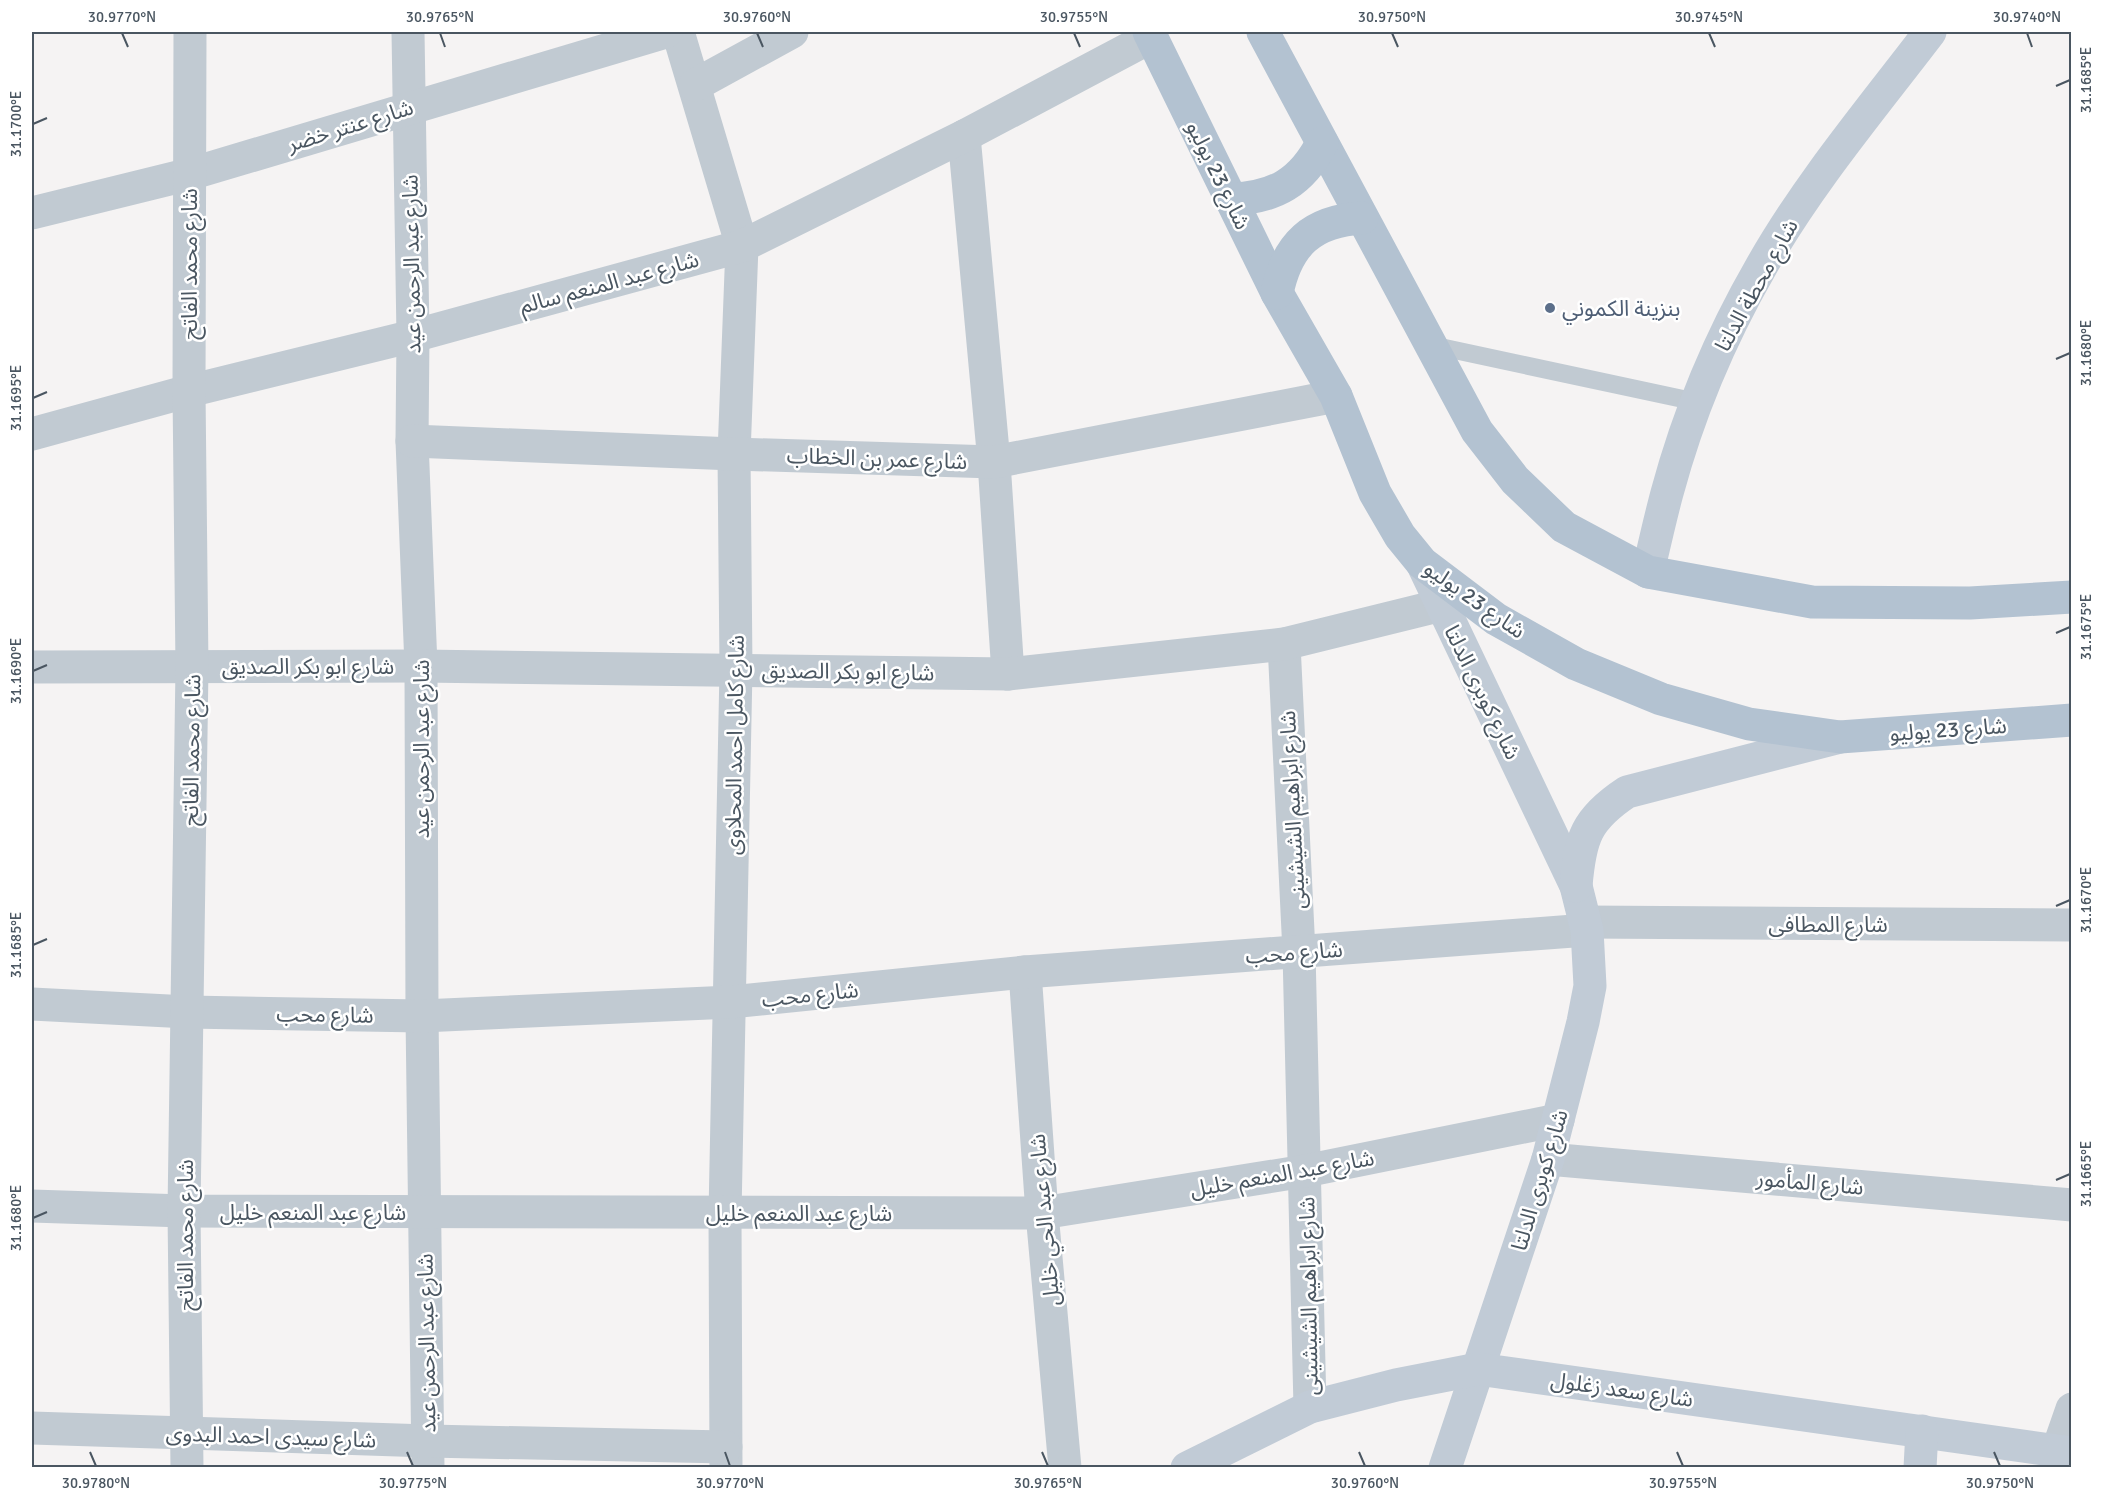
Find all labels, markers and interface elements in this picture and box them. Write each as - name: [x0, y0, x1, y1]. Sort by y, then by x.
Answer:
- text: 30.9770°N: [88, 8, 156, 26]
- text: 30.9765°N: [406, 8, 474, 26]
- text: 30.9760°N: [723, 8, 791, 26]
- text: 30.9755°N: [1040, 8, 1108, 26]
- text: 30.9750°N: [1358, 8, 1426, 26]
- text: 30.9745°N: [1675, 8, 1743, 26]
- text: 30.9740°N: [1993, 8, 2061, 26]
- text: 31.1685°E: [2077, 47, 2095, 113]
- text: 31.1700°E: [7, 91, 25, 157]
- street label: شارع عنتر خضر: [283, 93, 417, 161]
- street label: شارع 23 يوليو: [1178, 116, 1256, 235]
- street label: شارع عبد الرحمن عيد: [396, 174, 430, 354]
- street label: شارع محمد الفاتح: [176, 188, 206, 340]
- street label: شارع محطة الدلتا: [1709, 214, 1807, 358]
- street label: شارع عبد المنعم سالم: [517, 246, 703, 322]
- place label: بنزينة الكموني: [1562, 295, 1681, 325]
- marker: بنزينة الكموني: [1543, 301, 1557, 315]
- text: 31.1680°E: [2077, 320, 2095, 386]
- text: 31.1695°E: [7, 365, 25, 431]
- street label: شارع عمر بن الخطاب: [786, 442, 968, 478]
- street label: شارع 23 يوليو: [1417, 555, 1531, 647]
- text: 31.1675°E: [2077, 594, 2095, 660]
- street label: شارع كوبرى الدلتا: [1436, 621, 1527, 765]
- street label: شارع كامل احمد المحلاوى: [719, 635, 753, 856]
- text: 31.1690°E: [7, 638, 25, 704]
- street label: شارع ابو بكر الصديق: [222, 653, 394, 683]
- street label: شارع ابو بكر الصديق: [761, 656, 935, 690]
- street label: شارع عبد الرحمن عيد: [408, 659, 438, 839]
- street label: شارع محمد الفاتح: [177, 674, 209, 826]
- street label: شارع ابراهيم الشيشينى: [1274, 710, 1314, 910]
- street label: شارع 23 يوليو: [1888, 712, 2008, 750]
- text: 31.1670°E: [2077, 867, 2095, 933]
- street label: شارع المطافى: [1768, 911, 1888, 941]
- text: 31.1685°E: [7, 912, 25, 978]
- street label: شارع محب: [1245, 936, 1344, 972]
- street label: شارع محب: [760, 976, 860, 1016]
- street label: شارع محب: [276, 1000, 374, 1032]
- street label: شارع كوبرى الدلتا: [1505, 1106, 1577, 1255]
- street label: شارع عبد الحي خليل: [1024, 1132, 1069, 1307]
- text: 31.1665°E: [2077, 1141, 2095, 1207]
- street label: شارع عبد المنعم خليل: [1188, 1144, 1377, 1206]
- street label: شارع محمد الفاتح: [172, 1159, 202, 1311]
- street label: شارع المأمور: [1754, 1164, 1865, 1204]
- text: 31.1680°E: [7, 1185, 25, 1251]
- street label: شارع ابراهيم الشيشينى: [1293, 1196, 1327, 1396]
- street label: شارع عبد المنعم خليل: [220, 1199, 406, 1229]
- street label: شارع عبد المنعم خليل: [706, 1200, 892, 1230]
- street label: شارع عبد الرحمن عيد: [411, 1253, 445, 1433]
- street label: شارع سعد زغلول: [1548, 1366, 1695, 1416]
- street label: شارع سيدى احمد البدوى: [165, 1419, 377, 1457]
- text: 30.9780°N: [62, 1474, 130, 1492]
- text: 30.9775°N: [379, 1474, 447, 1492]
- text: 30.9770°N: [696, 1474, 764, 1492]
- text: 30.9765°N: [1014, 1474, 1082, 1492]
- text: 30.9760°N: [1331, 1474, 1399, 1492]
- text: 30.9755°N: [1649, 1474, 1717, 1492]
- text: 30.9750°N: [1966, 1474, 2034, 1492]

